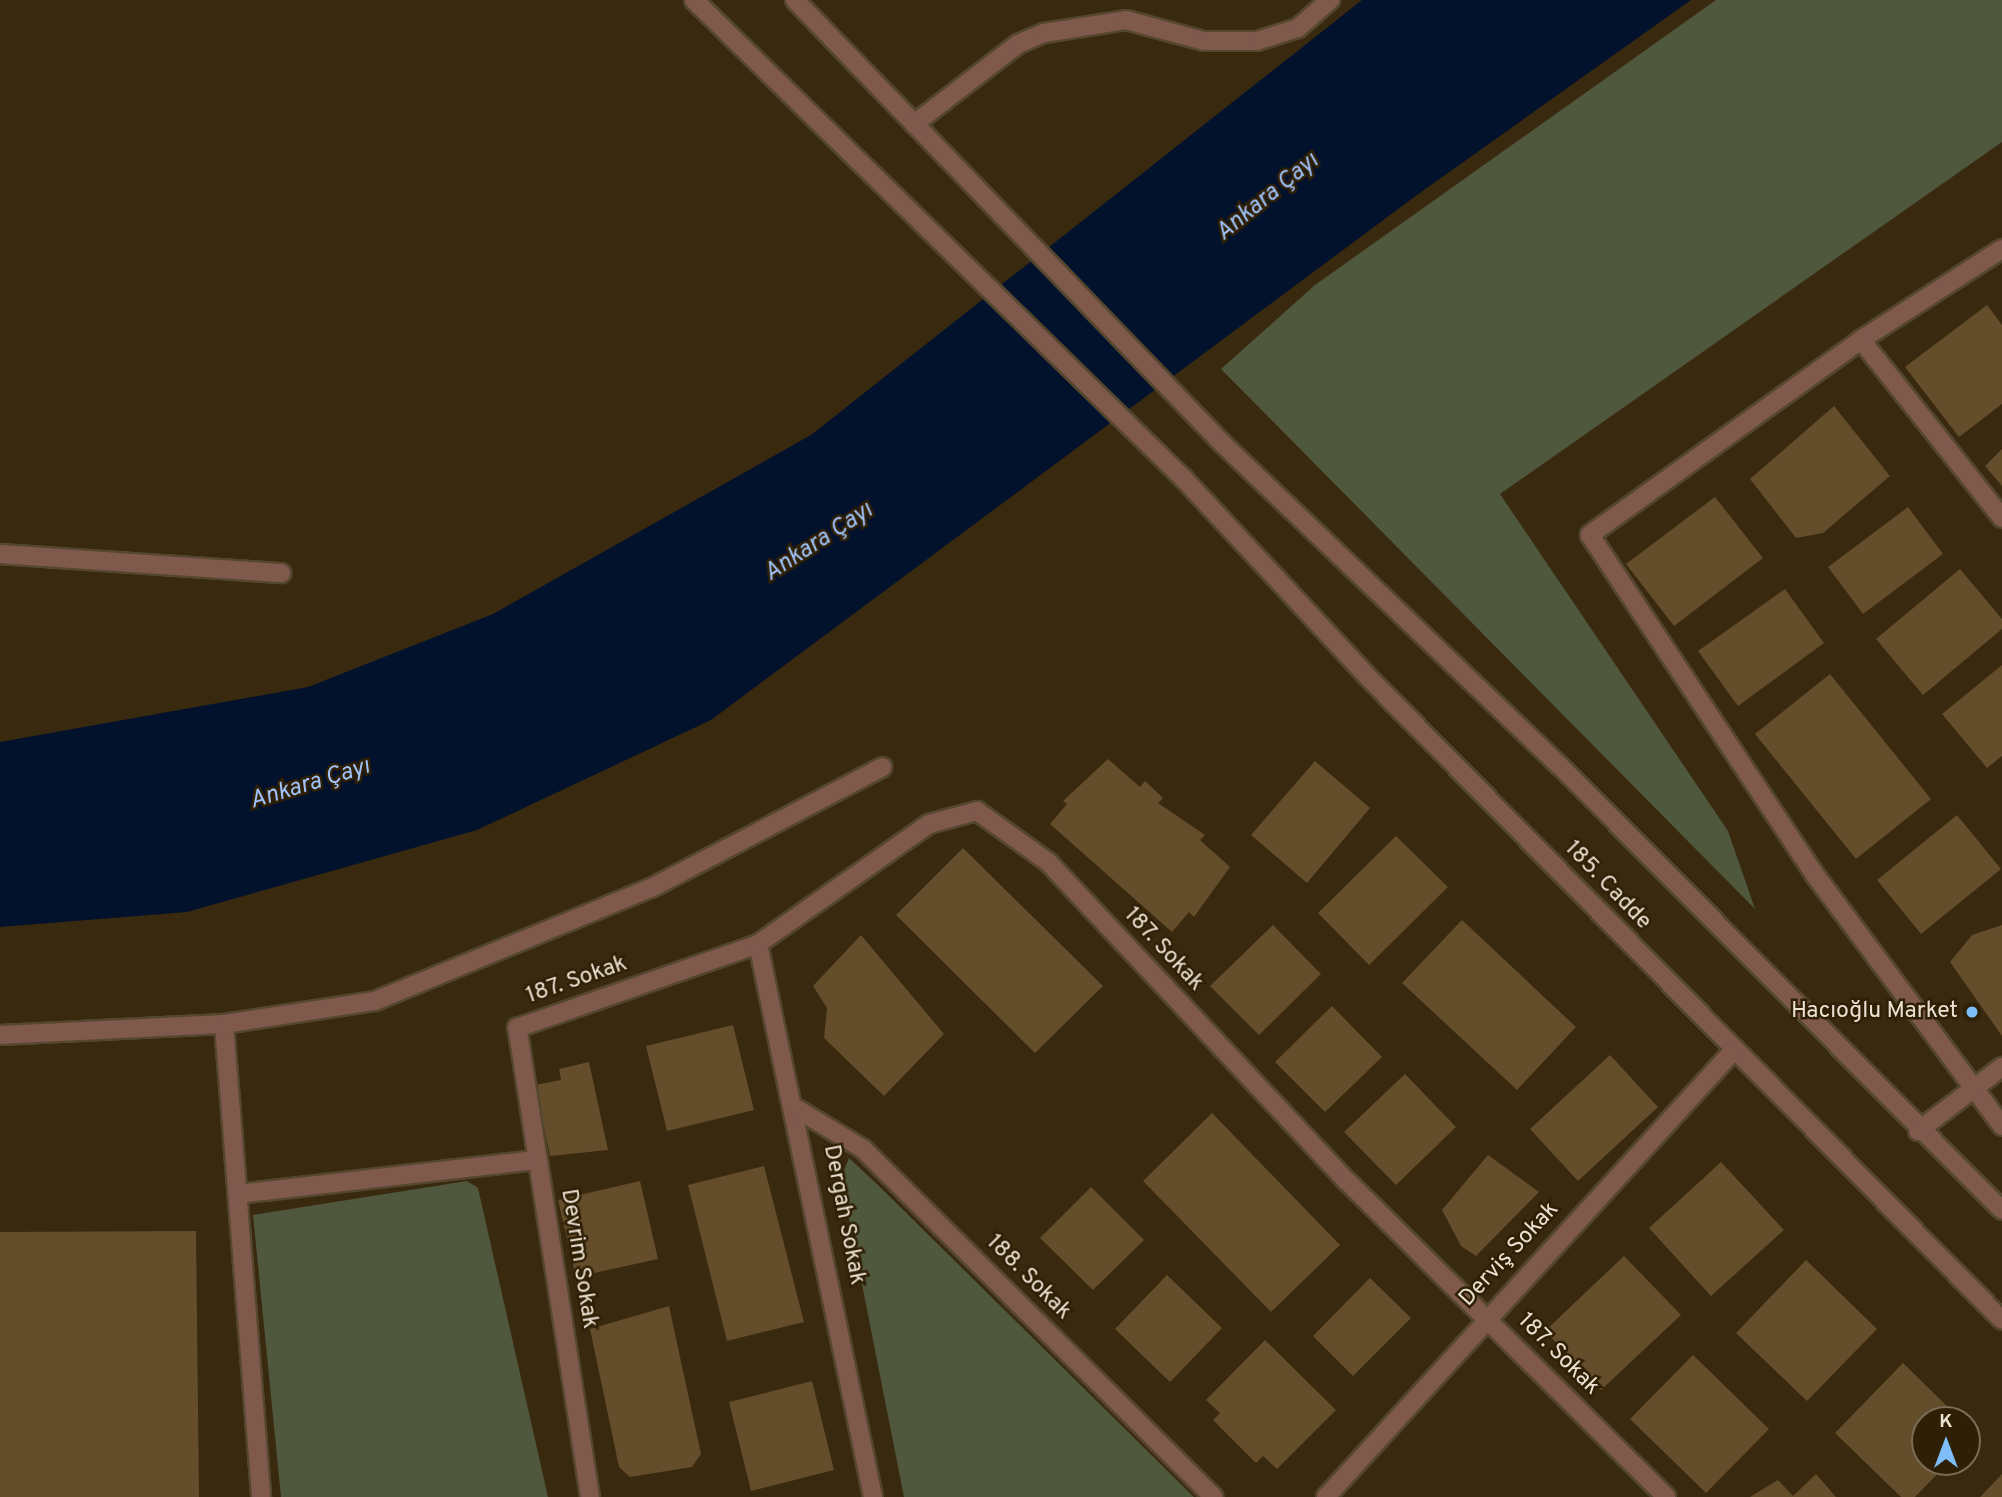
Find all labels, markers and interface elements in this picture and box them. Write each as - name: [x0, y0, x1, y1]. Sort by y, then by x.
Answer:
- water label: Ankara Çayı: [1211, 148, 1325, 248]
- water label: Ankara Çayı: [759, 497, 879, 589]
- water label: Ankara Çayı: [247, 753, 373, 817]
- street label: 185. Cadde: [1558, 836, 1656, 936]
- street label: 187. Sokak: [1117, 902, 1209, 998]
- street label: 187. Sokak: [523, 951, 631, 1011]
- place label: Hacıoğlu Market: [1791, 998, 1958, 1026]
- marker: Hacıoğlu Market: [1964, 1004, 1980, 1020]
- street label: Dergah Sokak: [816, 1143, 870, 1287]
- street label: Devrim Sokak: [553, 1187, 603, 1331]
- street label: Derviş Sokak: [1454, 1197, 1566, 1313]
- street label: 188. Sokak: [980, 1230, 1076, 1326]
- street label: 187. Sokak: [1511, 1308, 1605, 1402]
- north arrow: [1911, 1406, 1981, 1476]
- text: K: [1939, 1410, 1953, 1434]

